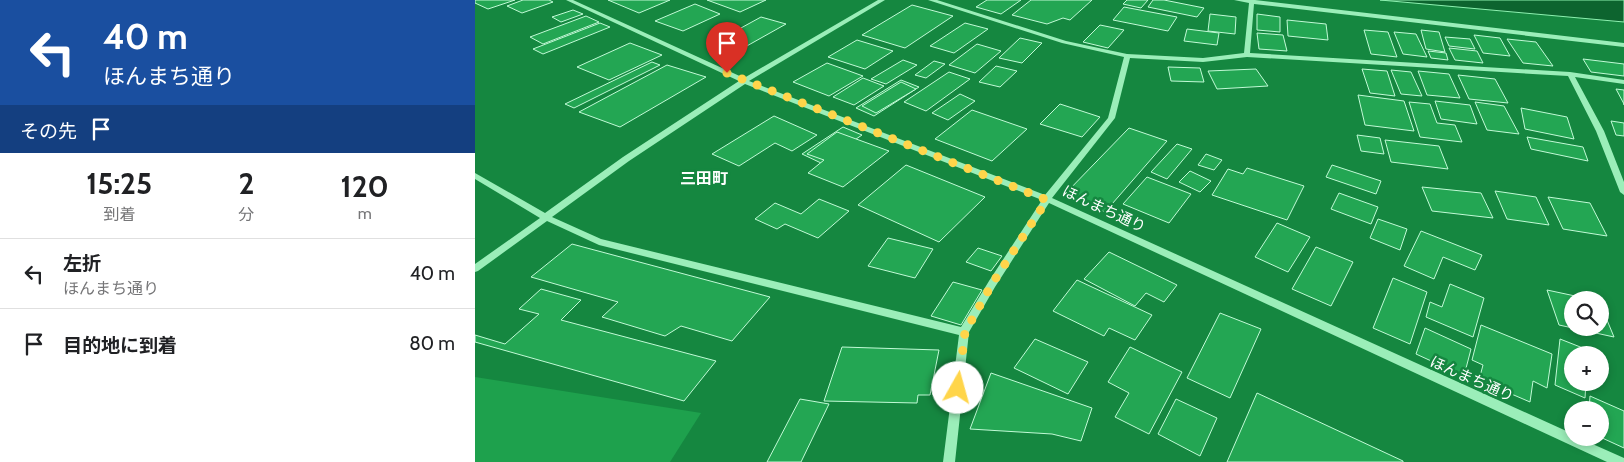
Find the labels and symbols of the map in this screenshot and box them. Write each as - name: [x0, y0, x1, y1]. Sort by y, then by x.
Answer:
- pin: [706, 22, 748, 73]
- district label: 三田町: [680, 169, 728, 188]
- street label: ほんまち通り: [1059, 182, 1149, 236]
- street label: ほんまち通り: [1427, 352, 1517, 406]
- position arrow: [931, 361, 983, 413]

